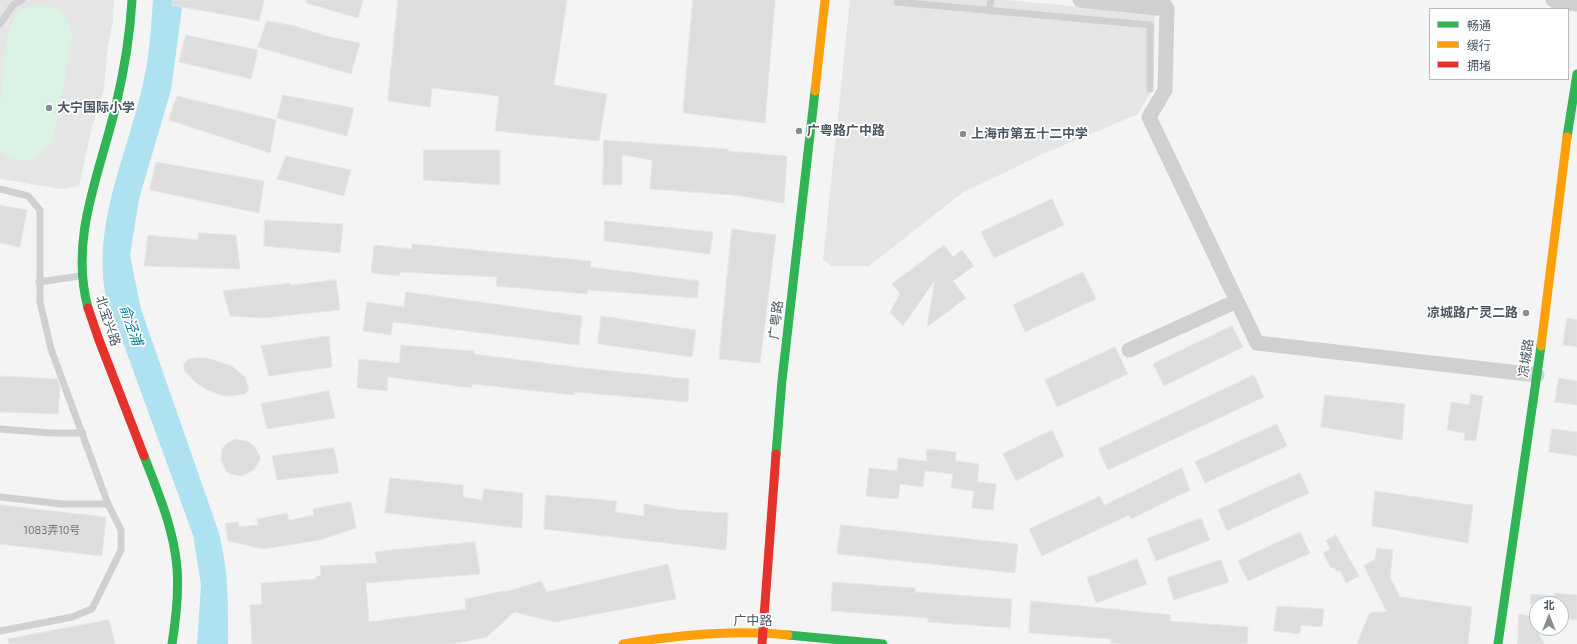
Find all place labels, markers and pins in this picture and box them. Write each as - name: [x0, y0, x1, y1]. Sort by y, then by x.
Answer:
- place label: 大宁国际小学: [57, 100, 135, 116]
- marker: 大宁国际小学: [44, 103, 54, 113]
- place label: 广粤路广中路: [807, 123, 885, 139]
- marker: 广粤路广中路: [794, 126, 804, 136]
- place label: 上海市第五十二中学: [971, 126, 1088, 142]
- marker: 上海市第五十二中学: [958, 129, 968, 139]
- place label: 凉城路广灵二路: [1427, 305, 1518, 321]
- marker: 凉城路广灵二路: [1521, 308, 1531, 318]

